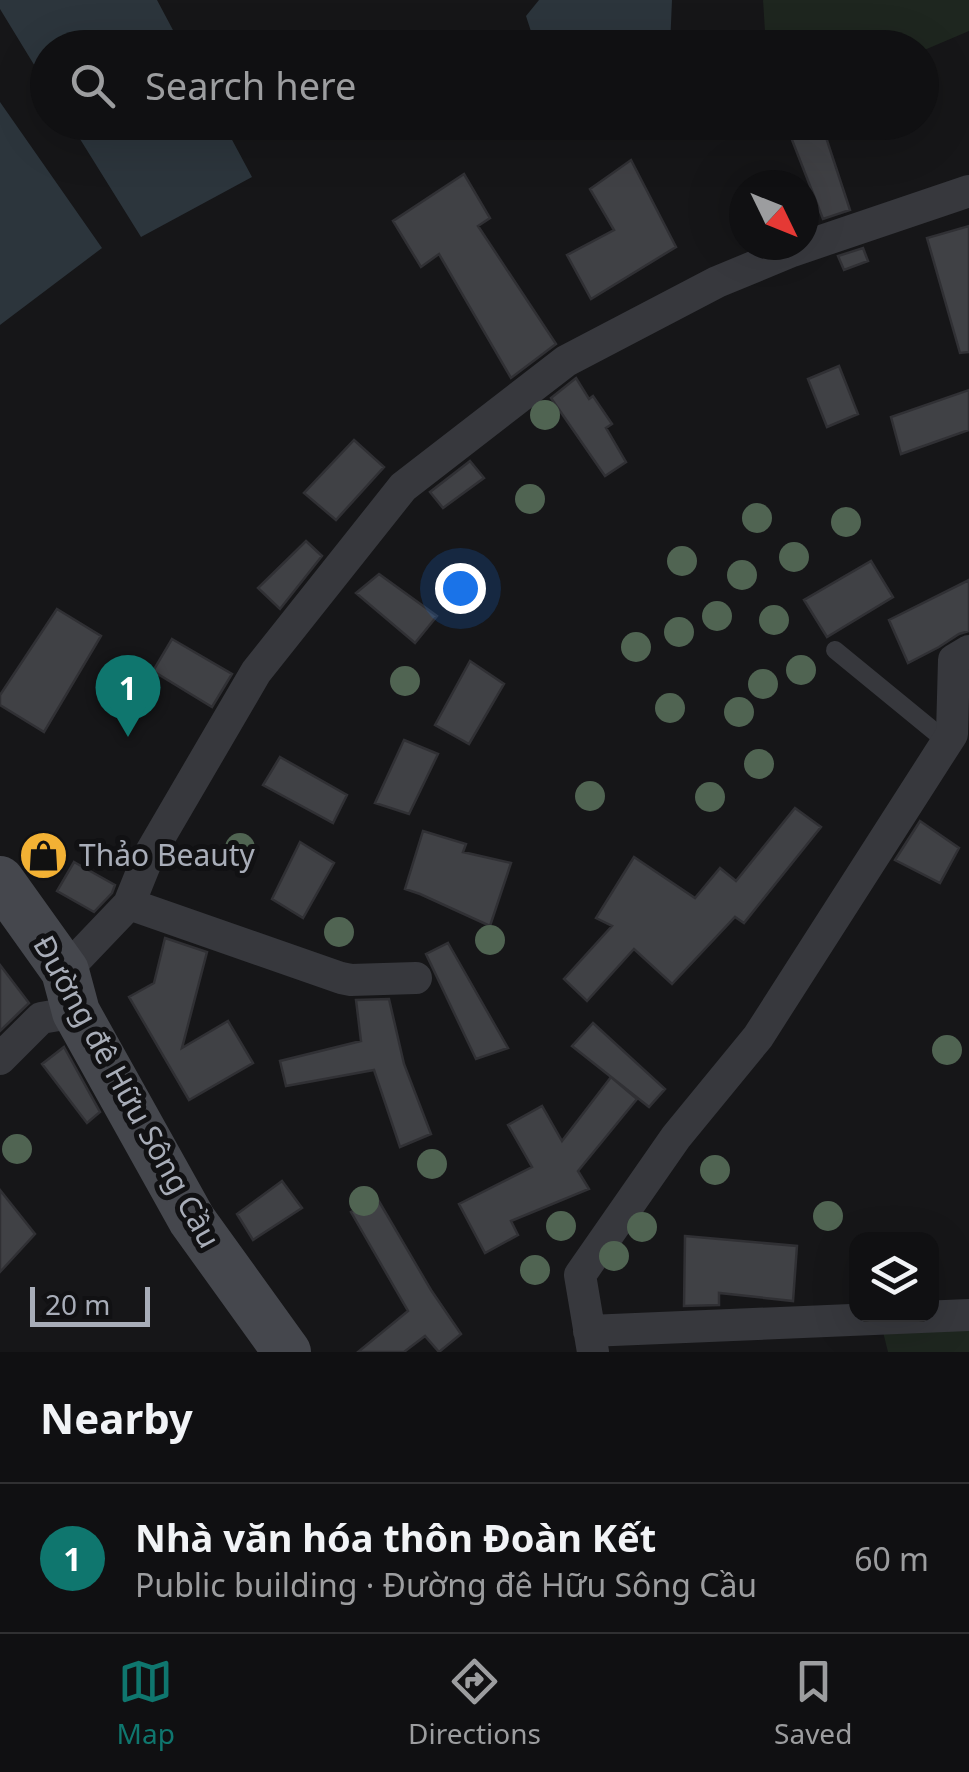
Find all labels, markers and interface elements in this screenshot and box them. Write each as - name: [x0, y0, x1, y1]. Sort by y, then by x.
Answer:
- search box: [30, 30, 939, 140]
- icon: search: [65, 58, 120, 113]
- text: Search here: [145, 59, 356, 111]
- north arrow: [729, 170, 819, 260]
- your location: [435, 563, 486, 614]
- pin: 1: [96, 654, 160, 737]
- shop icon: Thảo Beauty: [18, 830, 70, 882]
- place label: Thảo Beauty: [79, 834, 256, 875]
- street label: Đường đê Hữu Sông Cầu: [24, 928, 230, 1255]
- map controls: [849, 1232, 939, 1322]
- button: layers: [849, 1232, 939, 1322]
- scale bar: [30, 1282, 150, 1326]
- text: 20 m: [45, 1285, 111, 1323]
- text: Nearby: [40, 1389, 193, 1446]
- text: Nhà văn hóa thôn Đoàn Kết: [135, 1511, 656, 1563]
- text: 1: [63, 1537, 82, 1580]
- text: 60 m: [854, 1537, 929, 1580]
- text: Public building · Đường đê Hữu Sông Cầu: [135, 1563, 757, 1606]
- tab: Map: [117, 1654, 175, 1752]
- tab: Directions: [408, 1654, 541, 1752]
- tab: Saved: [774, 1654, 852, 1752]

